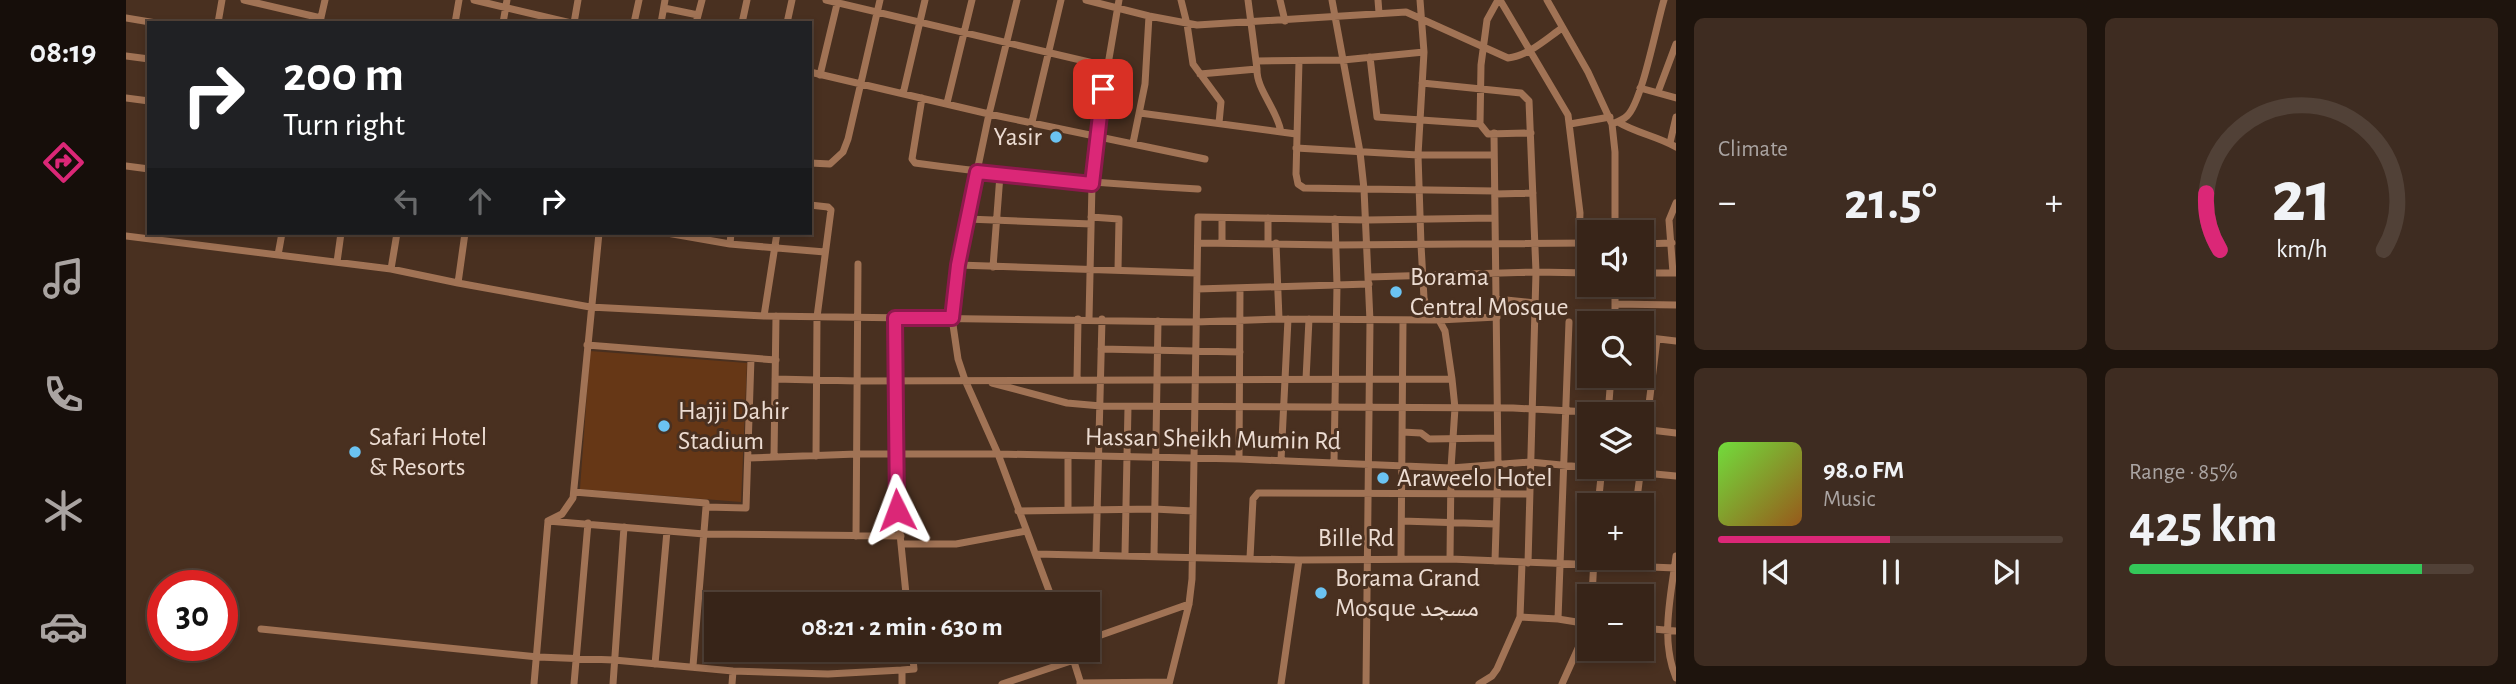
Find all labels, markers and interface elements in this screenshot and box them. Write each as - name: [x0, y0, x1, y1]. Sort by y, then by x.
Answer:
- text: 08:19: [30, 36, 96, 68]
- icon: right: [168, 49, 259, 140]
- text: 200 m: [283, 51, 404, 100]
- pin: [1073, 59, 1133, 119]
- icon: arrive: [1084, 70, 1122, 108]
- text: Turn right: [283, 109, 405, 141]
- place label: Yasir: [994, 124, 1043, 150]
- marker: Yasir: [1048, 129, 1064, 145]
- icon: directions: [39, 138, 88, 187]
- text: Climate: [1718, 138, 1788, 161]
- text: 21: [2271, 162, 2332, 235]
- text: 21.5°: [1844, 176, 1937, 228]
- icon: left: [388, 182, 426, 220]
- icon: ahead: [461, 182, 499, 220]
- icon: right: [534, 182, 572, 220]
- text: −: [1718, 184, 1736, 222]
- text: +: [2045, 184, 2063, 222]
- map controls: [1577, 220, 1654, 661]
- button: sound: [1577, 220, 1654, 297]
- text: km/h: [2276, 237, 2327, 262]
- icon: music: [39, 254, 88, 303]
- place label: Borama Central Mosque: [1410, 264, 1568, 320]
- marker: Borama Central Mosque: [1388, 284, 1404, 300]
- button: search: [1577, 311, 1654, 388]
- icon: phone: [39, 370, 88, 419]
- place label: Hajji Dahir Stadium: [678, 398, 789, 454]
- button: layers: [1577, 402, 1654, 479]
- marker: Hajji Dahir Stadium: [656, 418, 672, 434]
- place label: Safari Hotel & Resorts: [369, 424, 487, 480]
- street label: Hassan Sheikh Mumin Rd: [1085, 424, 1341, 454]
- marker: Safari Hotel & Resorts: [347, 444, 363, 460]
- text: 98.0 FM: [1823, 457, 1904, 483]
- text: Range · 85%: [2129, 461, 2238, 484]
- place label: Araweelo Hotel: [1397, 465, 1553, 491]
- marker: Araweelo Hotel: [1375, 470, 1391, 486]
- position arrow: [860, 473, 934, 547]
- icon: climate: [39, 486, 88, 535]
- text: Music: [1823, 488, 1875, 511]
- button: +: [1577, 493, 1654, 570]
- text: 425 km: [2129, 499, 2278, 551]
- street label: Bille Rd: [1318, 525, 1394, 551]
- icon: previous: [1757, 553, 1795, 591]
- icon: pause: [1872, 553, 1910, 591]
- icon: next: [1987, 553, 2025, 591]
- place label: Borama Grand Mosque مسجد: [1335, 565, 1480, 621]
- speed limit sign: 30: [147, 570, 238, 661]
- button: −: [1577, 584, 1654, 661]
- marker: Borama Grand Mosque مسجد: [1313, 585, 1329, 601]
- icon: car: [39, 602, 88, 651]
- text: 08:21 · 2 min · 630 m: [801, 614, 1003, 640]

